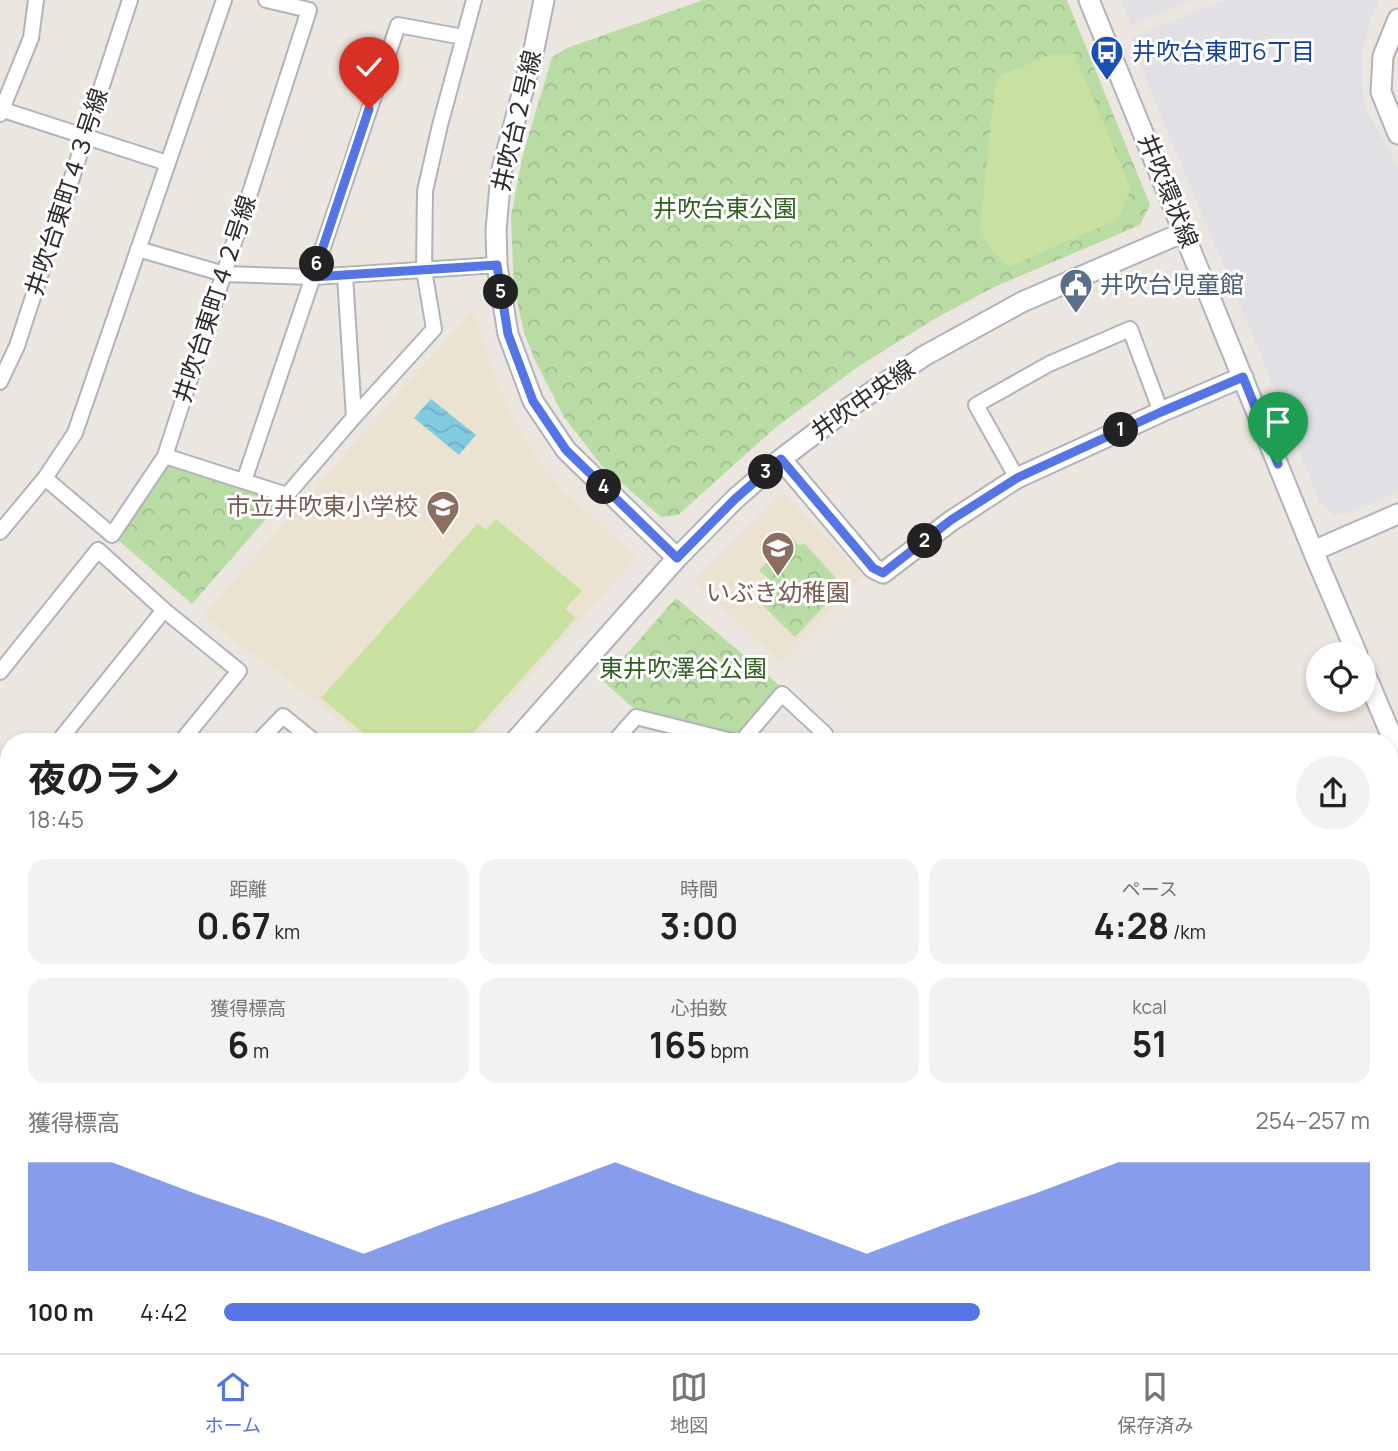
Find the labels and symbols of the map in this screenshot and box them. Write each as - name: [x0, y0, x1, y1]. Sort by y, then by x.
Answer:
- bus stop icon: 井吹台東町6丁目: [1088, 33, 1126, 82]
- place label: 井吹台東町6丁目: [1132, 34, 1315, 67]
- pin: [339, 37, 399, 109]
- street label: 井吹台２号線: [483, 47, 548, 195]
- street label: 井吹台東町４３号線: [17, 84, 115, 299]
- street label: 井吹環状線: [1132, 129, 1207, 252]
- street label: 井吹台東町４２号線: [165, 191, 263, 406]
- park label: 井吹台東公園: [653, 191, 797, 224]
- pin: 6: [300, 246, 334, 282]
- public building icon: 井吹台児童館: [1057, 266, 1095, 315]
- place label: 井吹台児童館: [1100, 267, 1244, 300]
- pin: 5: [484, 274, 518, 310]
- street label: 井吹中央線: [804, 351, 921, 447]
- pin: [1248, 392, 1308, 464]
- pin: 1: [1104, 412, 1138, 448]
- pin: 3: [748, 454, 784, 490]
- pin: 4: [586, 470, 622, 504]
- school or university icon: 市立井吹東小学校: [424, 488, 462, 537]
- place label: 市立井吹東小学校: [226, 489, 418, 522]
- pin: 2: [908, 524, 942, 558]
- school or university icon: いぶき幼稚園: [759, 529, 797, 578]
- place label: いぶき幼稚園: [706, 575, 850, 608]
- park label: 東井吹澤谷公園: [599, 651, 767, 684]

